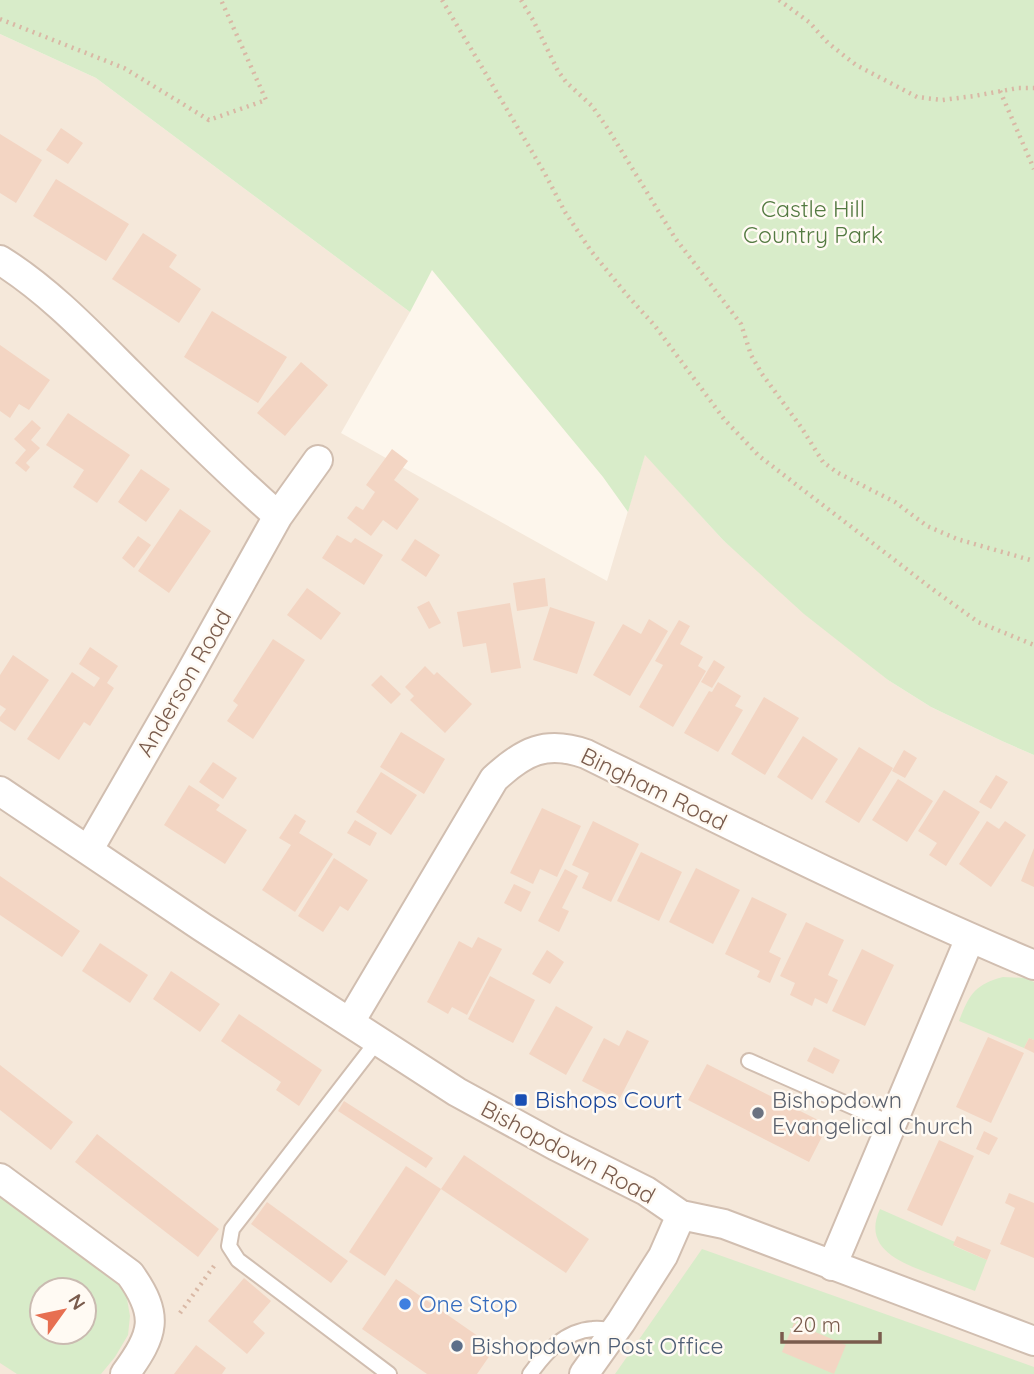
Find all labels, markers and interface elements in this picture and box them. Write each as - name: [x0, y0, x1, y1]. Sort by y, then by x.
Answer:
- park label: Castle Hill Country Park: [743, 194, 883, 249]
- street label: Anderson Road: [130, 604, 237, 762]
- street label: Bingham Road: [576, 741, 732, 836]
- place label: Bishops Court: [535, 1085, 682, 1114]
- place label: Bishopdown Evangelical Church: [772, 1085, 973, 1140]
- marker: Bishops Court: [513, 1092, 529, 1108]
- street label: Bishopdown Road: [476, 1093, 660, 1210]
- marker: Bishopdown Evangelical Church: [750, 1105, 766, 1121]
- north arrow: [28, 1276, 98, 1346]
- text: N: [63, 1289, 91, 1314]
- place label: One Stop: [419, 1289, 518, 1318]
- marker: One Stop: [397, 1296, 413, 1312]
- scale bar: [782, 1300, 880, 1344]
- text: 20 m: [792, 1311, 841, 1337]
- place label: Bishopdown Post Office: [471, 1331, 724, 1360]
- marker: Bishopdown Post Office: [449, 1338, 465, 1354]

